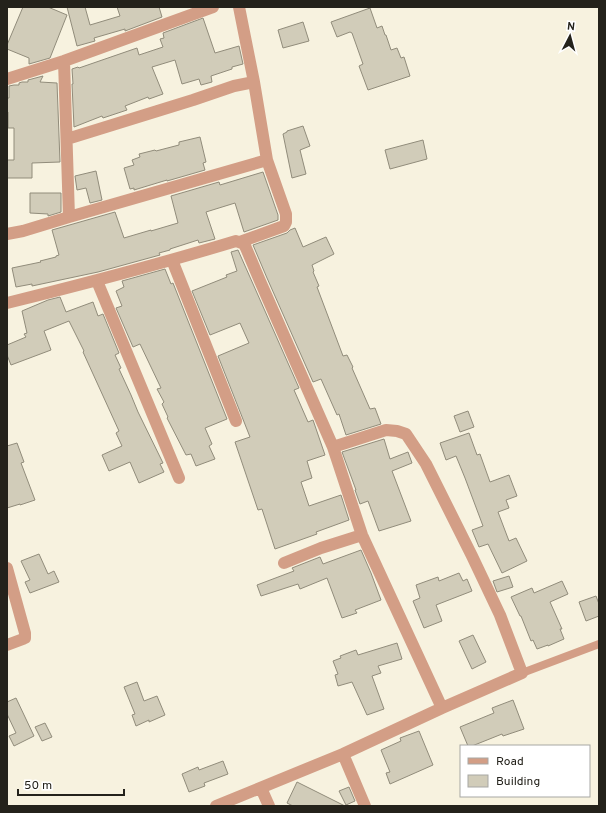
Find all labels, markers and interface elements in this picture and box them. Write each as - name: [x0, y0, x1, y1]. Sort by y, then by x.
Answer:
- north arrow: [550, 16, 590, 56]
- text: N: [566, 20, 576, 34]
- legend: [460, 745, 590, 797]
- text: Road: [496, 754, 524, 770]
- scale bar: [18, 771, 124, 797]
- text: Building: [496, 774, 540, 790]
- text: 50 m: [24, 778, 52, 794]

